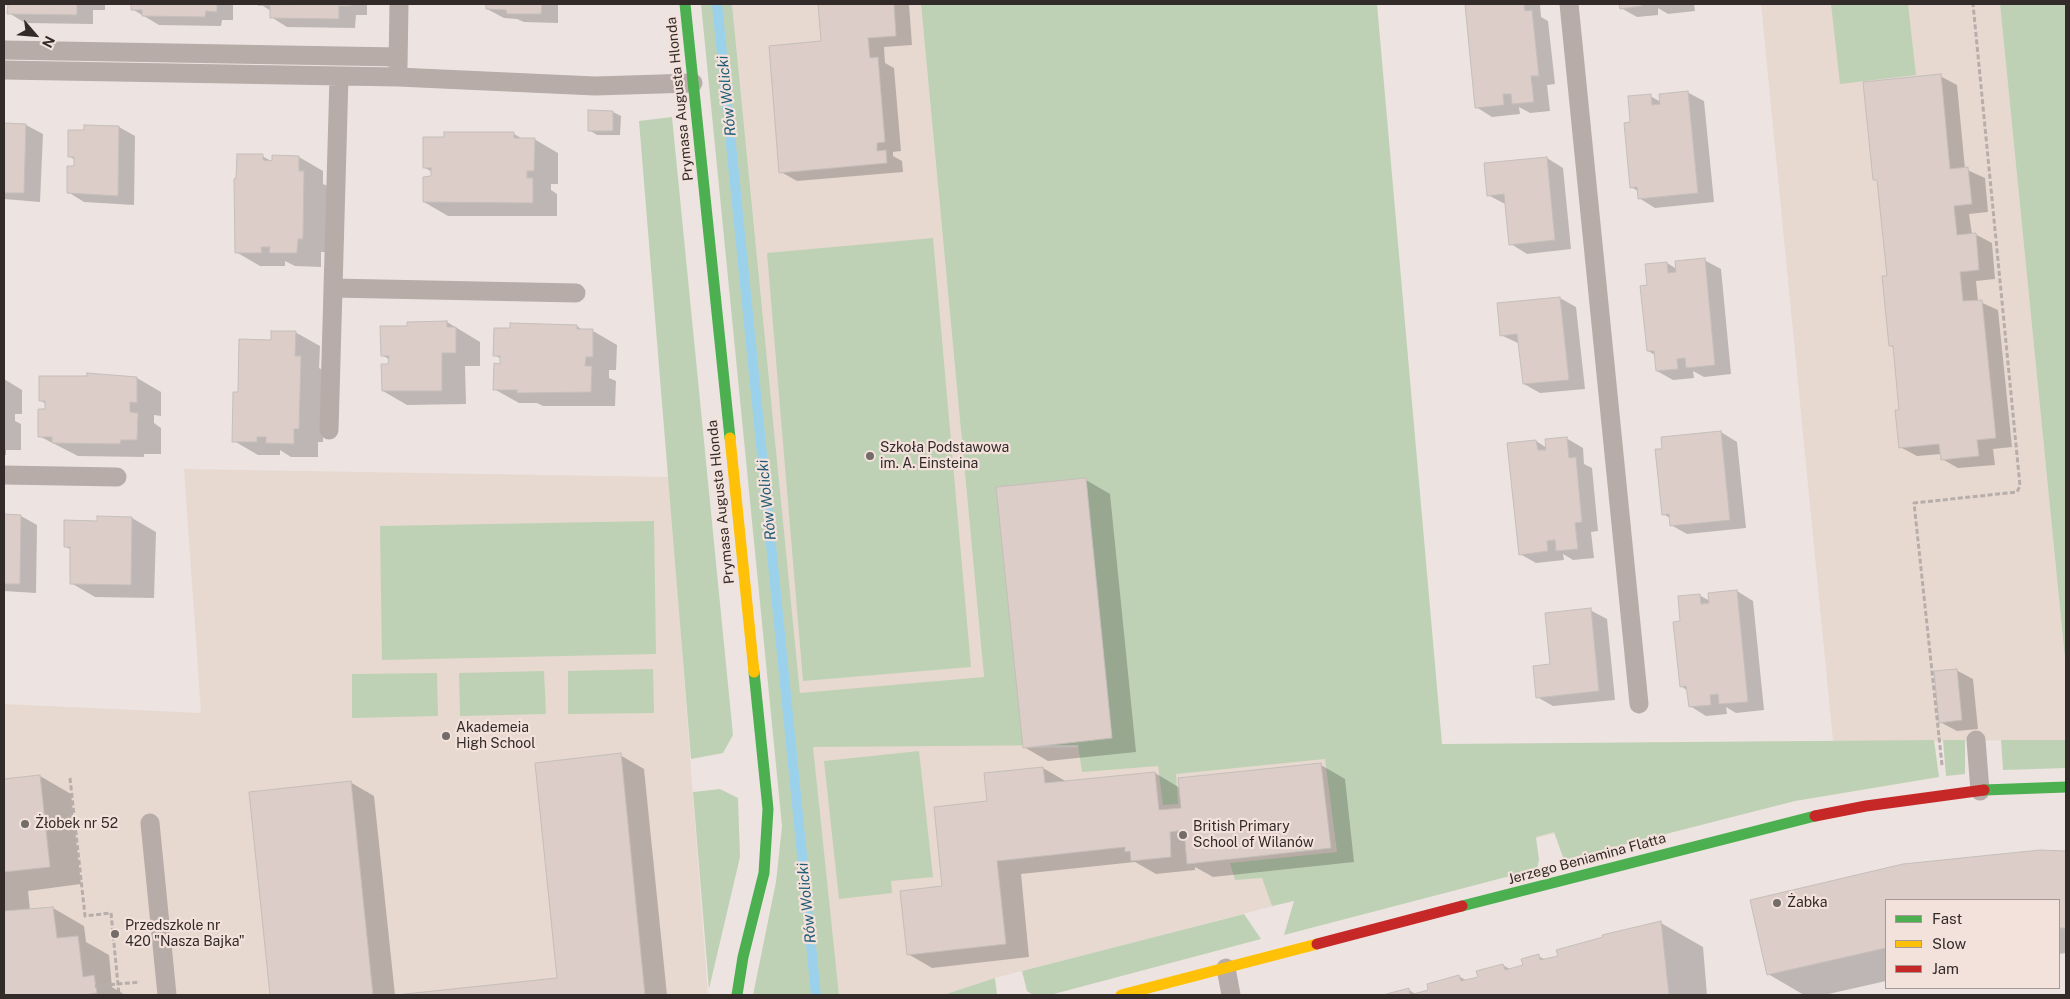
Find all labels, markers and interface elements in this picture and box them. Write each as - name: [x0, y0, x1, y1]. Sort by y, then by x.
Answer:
- north arrow: [10, 10, 60, 60]
- street label: Prymasa Augusta Hlonda: [663, 16, 697, 182]
- text: N: [39, 33, 58, 50]
- water label: Rów Wolicki: [714, 55, 740, 137]
- street label: Prymasa Augusta Hlonda: [704, 419, 738, 585]
- place label: Szkoła Podstawowa im. A. Einsteina: [880, 440, 1009, 472]
- marker: Szkoła Podstawowa im. A. Einsteina: [864, 450, 876, 462]
- water label: Rów Wolicki: [754, 459, 780, 541]
- place label: Akademeia High School: [456, 720, 535, 752]
- marker: Akademeia High School: [440, 730, 452, 742]
- place label: Żłobek nr 52: [35, 816, 118, 832]
- marker: Żłobek nr 52: [19, 818, 31, 830]
- place label: British Primary School of Wilanów: [1193, 819, 1314, 852]
- marker: British Primary School of Wilanów: [1177, 829, 1189, 841]
- street label: Jerzego Beniamina Flatta: [1506, 830, 1668, 888]
- water label: Rów Wolicki: [794, 862, 820, 944]
- place label: Żabka: [1787, 895, 1827, 911]
- marker: Żabka: [1771, 897, 1783, 909]
- legend: [1885, 899, 2060, 989]
- text: Fast: [1932, 910, 1962, 927]
- place label: Przedszkole nr 420 "Nasza Bajka": [125, 918, 245, 950]
- marker: Przedszkole nr 420 "Nasza Bajka": [109, 928, 121, 940]
- text: Slow: [1932, 935, 1966, 952]
- text: Jam: [1932, 960, 1959, 977]

